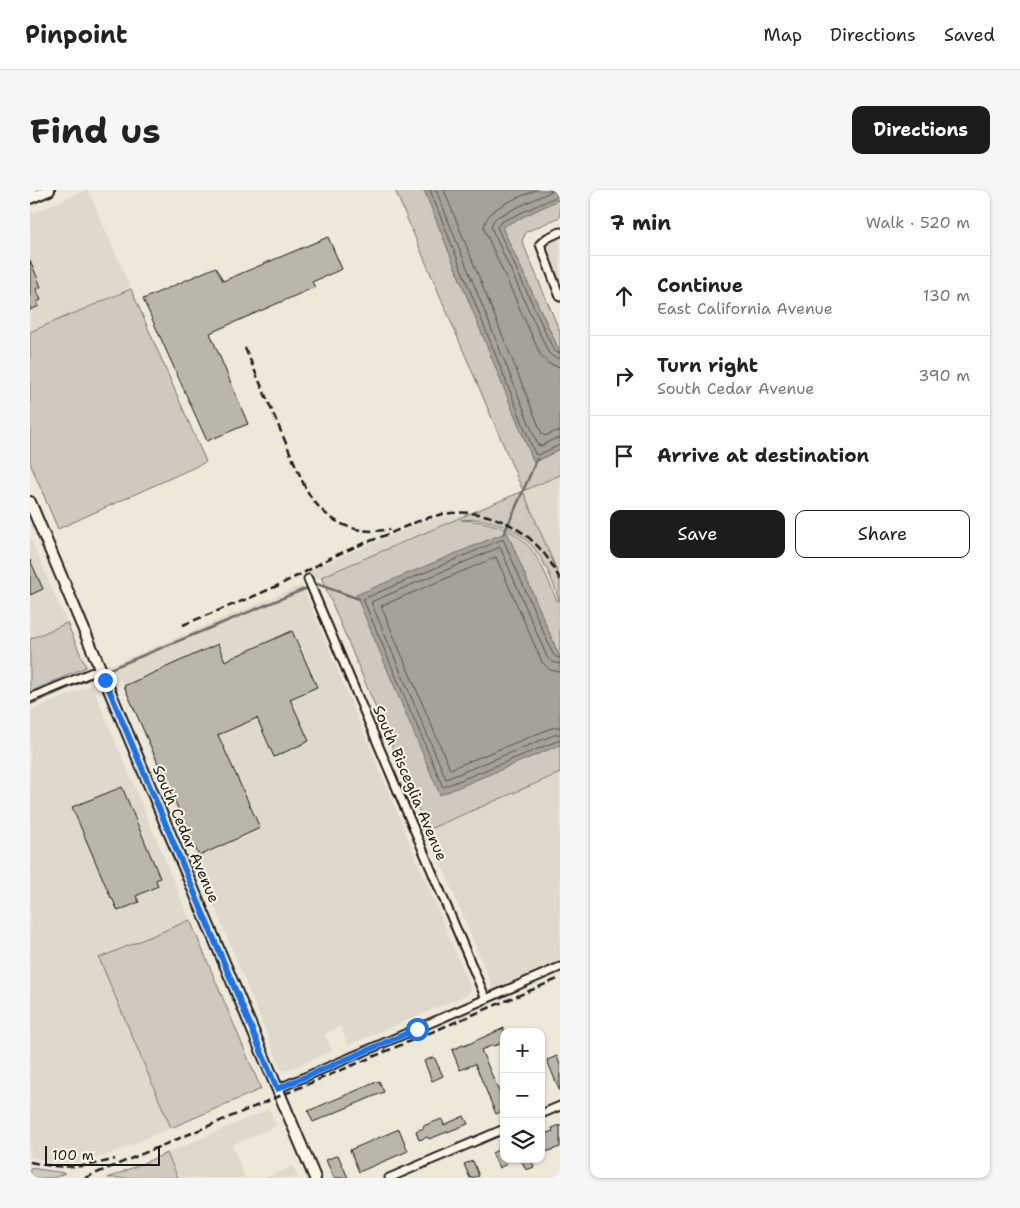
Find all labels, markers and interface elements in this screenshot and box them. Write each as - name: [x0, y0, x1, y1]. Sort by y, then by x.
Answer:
- text: Pinpoint: [25, 19, 127, 51]
- text: Map: [764, 23, 802, 47]
- text: Directions: [830, 23, 916, 47]
- text: Saved: [944, 23, 995, 47]
- button: Directions: [852, 106, 990, 154]
- text: Find us: [30, 107, 161, 154]
- text: 7 min: [610, 209, 671, 237]
- text: Walk · 520 m: [866, 212, 970, 233]
- text: Continue: [657, 273, 743, 298]
- icon: ahead: [610, 282, 638, 310]
- text: 130 m: [923, 285, 970, 306]
- text: East California Avenue: [657, 298, 833, 319]
- text: Turn right: [657, 353, 758, 378]
- icon: right: [610, 362, 638, 390]
- text: 390 m: [918, 365, 970, 386]
- text: South Cedar Avenue: [657, 378, 814, 399]
- icon: arrive: [610, 442, 638, 470]
- text: Arrive at destination: [657, 443, 869, 468]
- button: Save: [610, 510, 785, 558]
- button: Share: [795, 510, 970, 558]
- route end: [94, 669, 117, 692]
- street label: South Bisceglia Avenue: [368, 702, 452, 864]
- street label: South Cedar Avenue: [148, 762, 224, 906]
- route start: [406, 1018, 429, 1041]
- map controls: [500, 1028, 545, 1163]
- button: +: [500, 1028, 545, 1073]
- button: −: [500, 1073, 545, 1118]
- button: layers: [500, 1118, 545, 1163]
- scale bar: [45, 1143, 160, 1166]
- text: 100 m: [52, 1146, 94, 1164]

